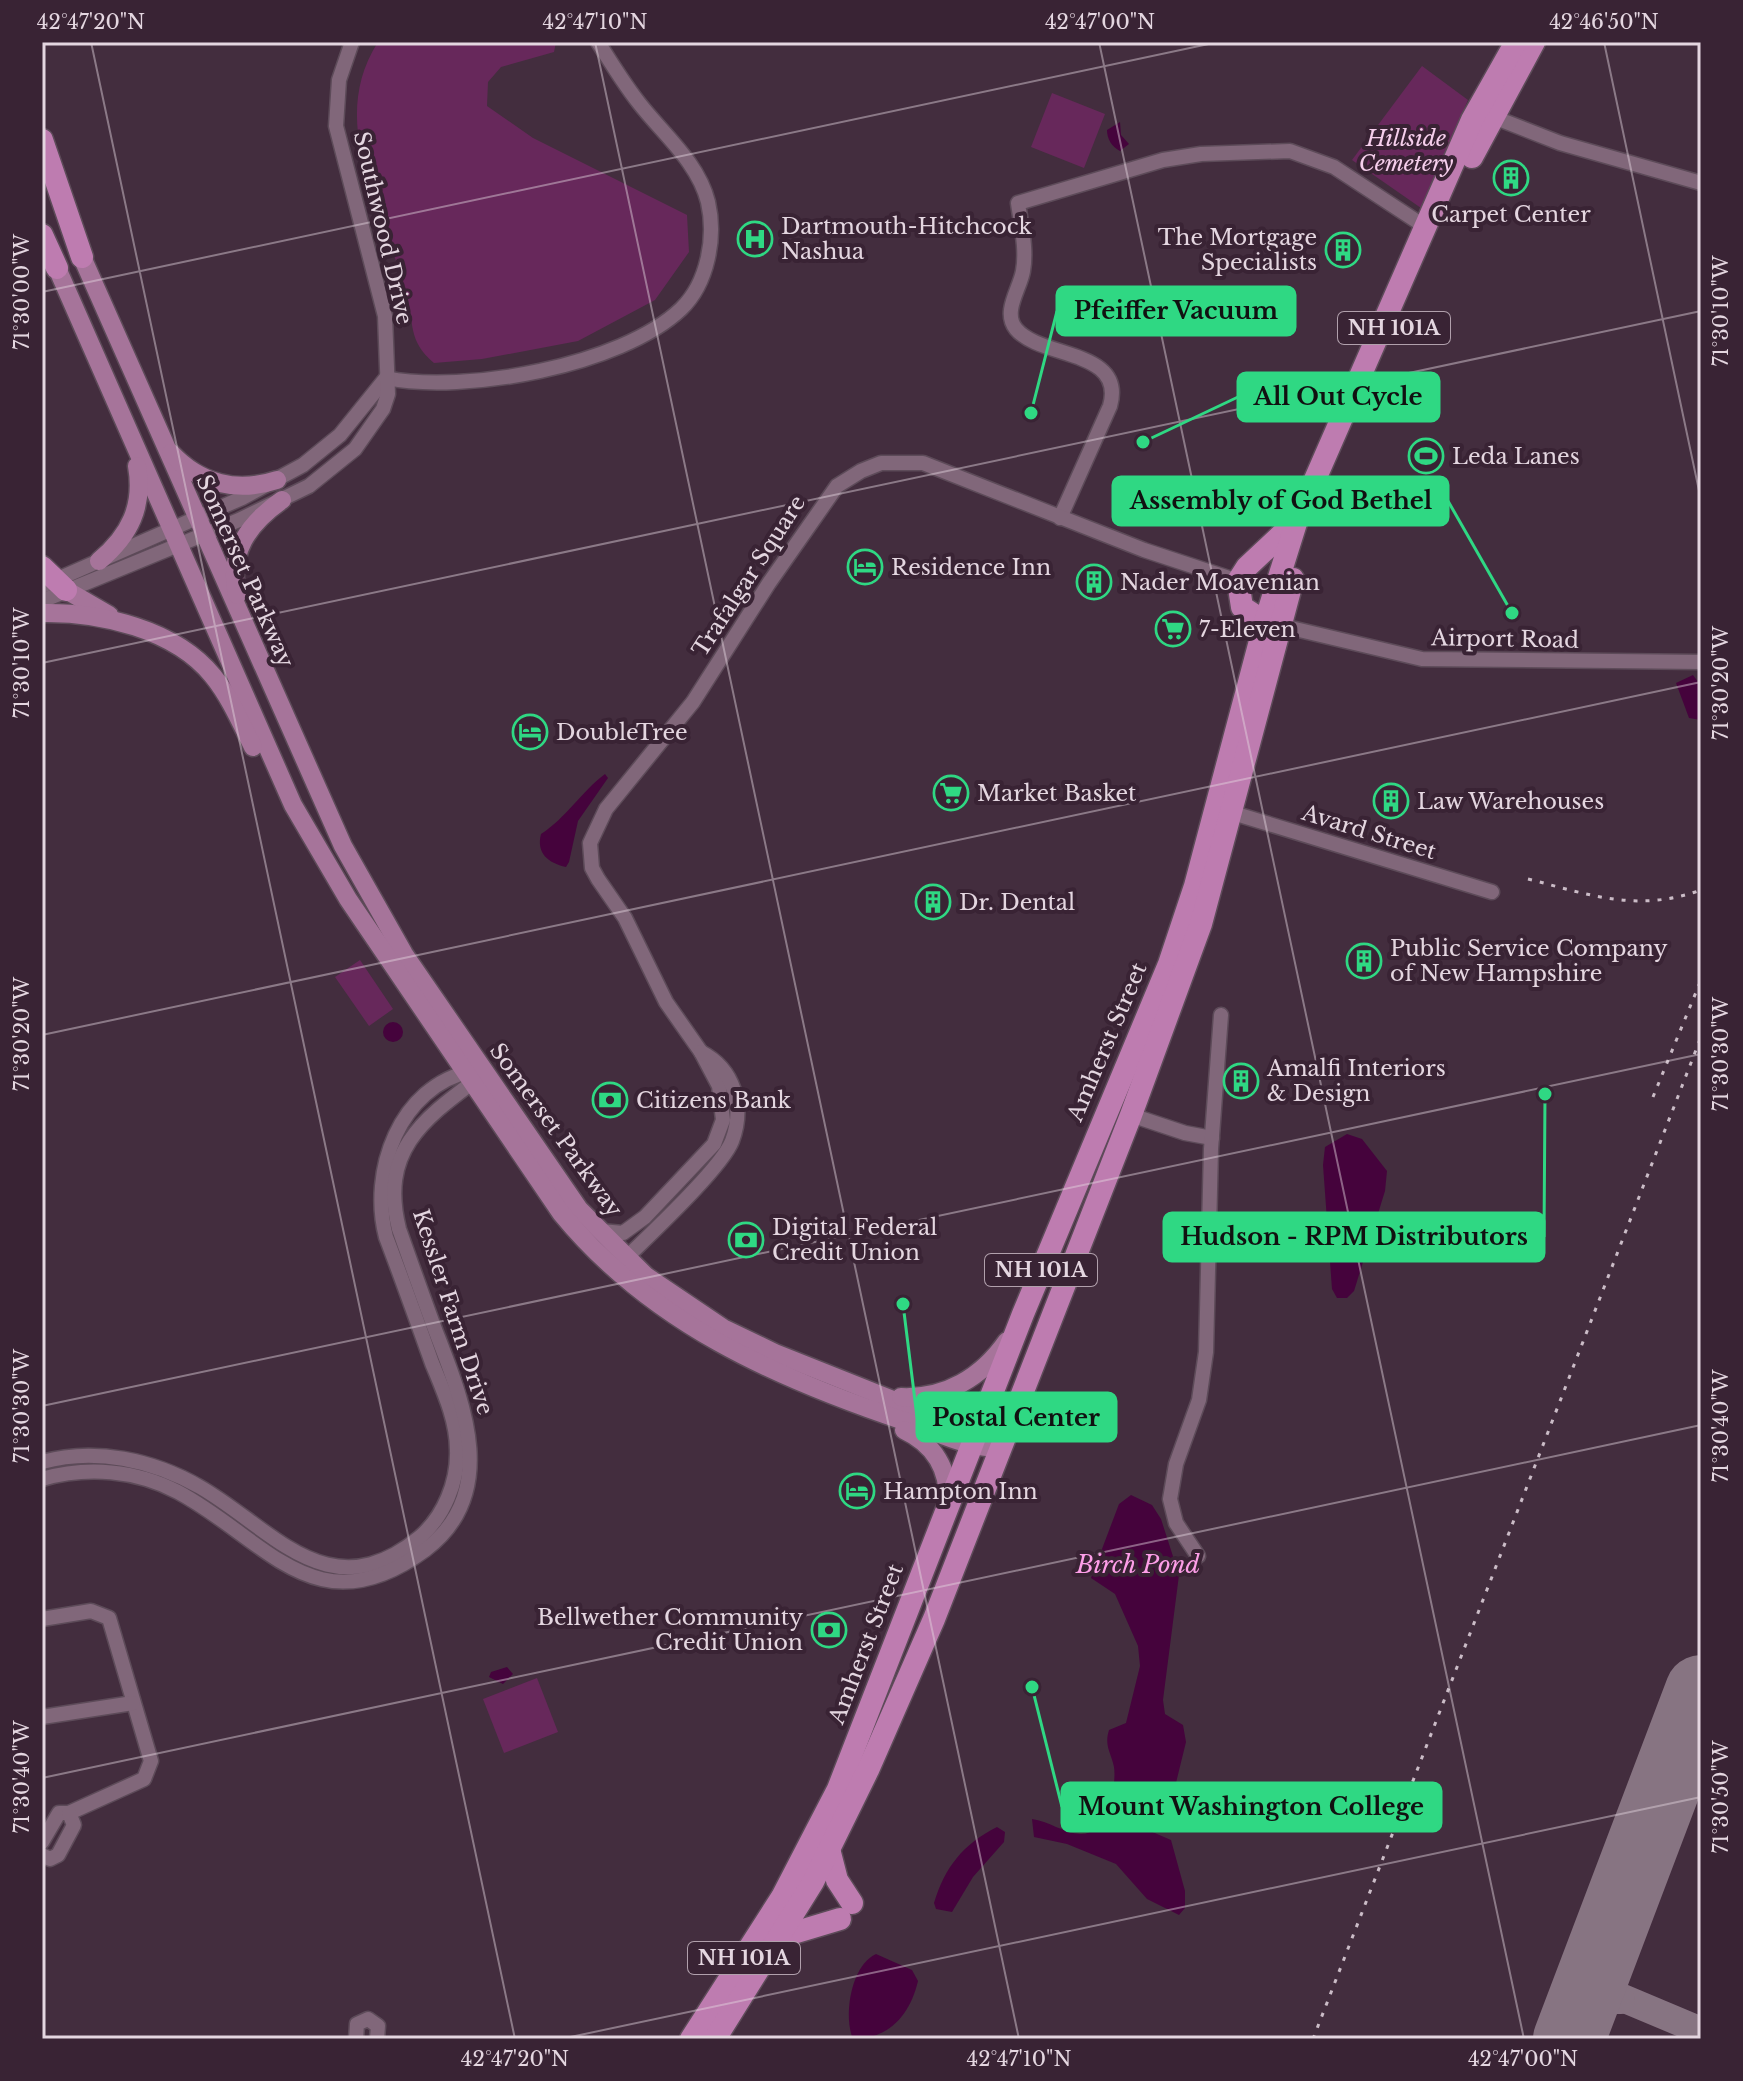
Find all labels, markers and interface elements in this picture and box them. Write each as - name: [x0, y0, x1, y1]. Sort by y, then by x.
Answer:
- text: 42°47'20"N: [37, 10, 145, 34]
- text: 42°47'10"N: [543, 10, 647, 34]
- text: 42°47'00"N: [1045, 10, 1155, 34]
- text: 42°46'50"N: [1549, 10, 1659, 34]
- park label: Hillside Cemetery: [1359, 125, 1454, 177]
- street label: Southwood Drive: [348, 129, 418, 327]
- building icon: Carpet Center: [1492, 159, 1530, 197]
- place label: Carpet Center: [1431, 201, 1591, 228]
- place label: Dartmouth-Hitchcock Nashua: [781, 213, 1032, 265]
- hospital icon: Dartmouth-Hitchcock Nashua: [736, 220, 774, 258]
- place label: The Mortgage Specialists: [1158, 224, 1317, 276]
- building icon: The Mortgage Specialists: [1324, 231, 1362, 269]
- text: 71°30'00"W: [10, 233, 34, 350]
- text: 71°30'10"W: [1709, 255, 1733, 366]
- callout: Pfeiffer Vacuum: [1057, 287, 1295, 335]
- text: Pfeiffer Vacuum: [1074, 296, 1279, 325]
- road number: NH 101A: [1338, 312, 1450, 344]
- callout: All Out Cycle: [1238, 373, 1439, 421]
- text: All Out Cycle: [1253, 382, 1422, 411]
- sports icon: Leda Lanes: [1407, 437, 1445, 475]
- place label: Leda Lanes: [1452, 443, 1580, 470]
- street label: Somerset Parkway: [190, 471, 300, 671]
- callout: Assembly of God Bethel: [1113, 477, 1448, 525]
- text: Assembly of God Bethel: [1129, 486, 1433, 515]
- street label: Trafalgar Square: [687, 490, 811, 662]
- hotel icon: Residence Inn: [846, 548, 884, 586]
- place label: Residence Inn: [891, 554, 1051, 581]
- building icon: Nader Moavenian: [1075, 563, 1113, 601]
- place label: Nader Moavenian: [1120, 569, 1320, 596]
- text: 71°30'10"W: [10, 607, 34, 718]
- supermarket icon: 7-Eleven: [1154, 610, 1192, 648]
- place label: 7-Eleven: [1199, 616, 1296, 643]
- street label: Airport Road: [1430, 624, 1579, 654]
- text: 71°30'20"W: [1709, 625, 1733, 740]
- hotel icon: DoubleTree: [511, 713, 549, 751]
- place label: DoubleTree: [556, 719, 688, 746]
- supermarket icon: Market Basket: [932, 774, 970, 812]
- place label: Market Basket: [977, 780, 1137, 807]
- building icon: Law Warehouses: [1372, 782, 1410, 820]
- place label: Law Warehouses: [1417, 788, 1604, 815]
- street label: Avard Street: [1298, 799, 1440, 865]
- building icon: Dr. Dental: [914, 883, 952, 921]
- place label: Dr. Dental: [959, 889, 1075, 916]
- place label: Public Service Company of New Hampshire: [1390, 935, 1667, 987]
- building icon: Public Service Company of New Hampshire: [1345, 942, 1383, 980]
- street label: Amherst Street: [1061, 958, 1153, 1126]
- text: 71°30'20"W: [10, 976, 34, 1091]
- text: 71°30'30"W: [1709, 996, 1733, 1111]
- street label: Somerset Parkway: [484, 1038, 628, 1222]
- place label: Amalfi Interiors & Design: [1266, 1055, 1446, 1107]
- building icon: Amalfi Interiors & Design: [1222, 1062, 1260, 1100]
- bank icon: Citizens Bank: [591, 1081, 629, 1119]
- place label: Citizens Bank: [636, 1087, 792, 1114]
- street label: Kessler Farm Drive: [407, 1206, 499, 1418]
- callout: Hudson - RPM Distributors: [1164, 1213, 1544, 1261]
- place label: Digital Federal Credit Union: [772, 1214, 937, 1266]
- bank icon: Digital Federal Credit Union: [727, 1221, 765, 1259]
- text: Hudson - RPM Distributors: [1180, 1222, 1528, 1251]
- road number: NH 101A: [985, 1254, 1097, 1286]
- text: 71°30'30"W: [10, 1348, 34, 1463]
- text: 71°30'40"W: [1709, 1369, 1733, 1482]
- callout: Postal Center: [917, 1393, 1116, 1441]
- text: Postal Center: [932, 1403, 1100, 1432]
- hotel icon: Hampton Inn: [838, 1472, 876, 1510]
- place label: Hampton Inn: [883, 1478, 1038, 1505]
- water label: Birch Pond: [1075, 1550, 1201, 1579]
- street label: Amherst Street: [823, 1559, 909, 1729]
- place label: Bellwether Community Credit Union: [537, 1604, 803, 1656]
- bank icon: Bellwether Community Credit Union: [810, 1611, 848, 1649]
- text: 71°30'40"W: [10, 1720, 34, 1833]
- text: 71°30'50"W: [1709, 1740, 1733, 1853]
- callout: Mount Washington College: [1062, 1783, 1441, 1831]
- text: Mount Washington College: [1078, 1792, 1424, 1821]
- road number: NH 101A: [688, 1942, 800, 1974]
- text: 42°47'20"N: [461, 2047, 569, 2071]
- text: 42°47'10"N: [967, 2047, 1071, 2071]
- text: 42°47'00"N: [1468, 2047, 1578, 2071]

